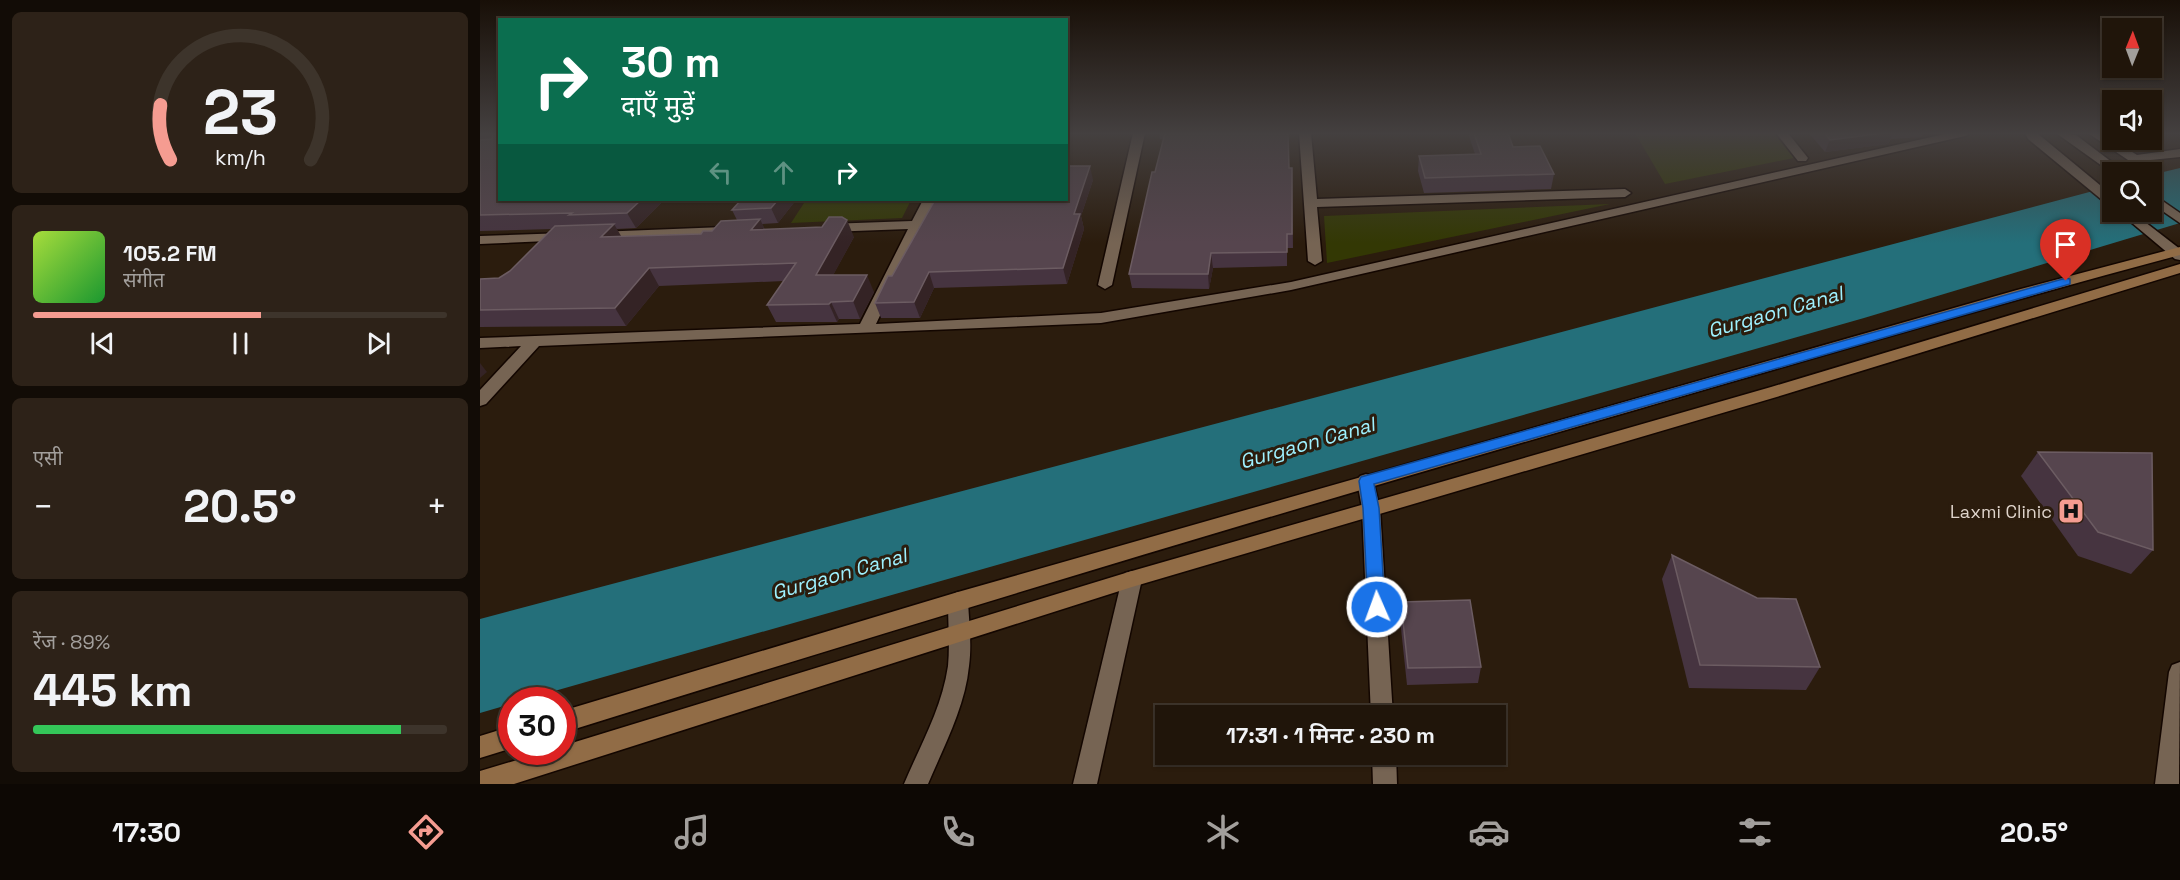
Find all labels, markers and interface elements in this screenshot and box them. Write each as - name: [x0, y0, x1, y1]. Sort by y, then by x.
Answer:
- north arrow: [2102, 18, 2162, 78]
- map controls: [2102, 18, 2162, 222]
- text: 30 m: [621, 36, 720, 89]
- icon: right: [522, 42, 600, 120]
- text: 23: [202, 73, 277, 152]
- text: दाएँ मुड़ें: [621, 88, 695, 123]
- button: sound: [2102, 90, 2162, 150]
- text: km/h: [214, 144, 266, 171]
- icon: left: [704, 156, 737, 189]
- icon: ahead: [767, 156, 800, 189]
- icon: right: [830, 156, 863, 189]
- button: search: [2102, 162, 2162, 222]
- pin: [2040, 219, 2091, 281]
- icon: arrive: [2049, 228, 2082, 261]
- text: 105.2 FM: [123, 239, 217, 267]
- text: संगीत: [123, 267, 164, 293]
- water label: Gurgaon Canal: [1704, 280, 1848, 344]
- icon: previous: [86, 327, 119, 360]
- icon: pause: [224, 327, 257, 360]
- icon: next: [362, 327, 395, 360]
- water label: Gurgaon Canal: [1236, 411, 1380, 475]
- text: एसी: [33, 445, 63, 471]
- text: 20.5°: [183, 478, 297, 535]
- text: −: [33, 486, 53, 528]
- text: +: [427, 486, 447, 528]
- hospital icon: Laxmi Clinic: [2056, 496, 2086, 526]
- place label: Laxmi Clinic: [1950, 500, 2052, 523]
- water label: Gurgaon Canal: [768, 542, 912, 606]
- position arrow: [1345, 575, 1409, 639]
- text: रेंज · 89%: [33, 629, 110, 655]
- text: 445 km: [33, 662, 192, 719]
- speed limit sign: 30: [498, 687, 576, 765]
- text: 17:31 · 1 मिनट · 230 m: [1226, 721, 1435, 749]
- icon: directions: [405, 811, 447, 853]
- icon: music: [671, 811, 713, 853]
- icon: phone: [937, 811, 979, 853]
- icon: climate: [1202, 811, 1244, 853]
- icon: car: [1468, 811, 1510, 853]
- icon: filters: [1734, 811, 1776, 853]
- text: 17:30: [112, 815, 181, 850]
- text: 20.5°: [2000, 815, 2068, 850]

